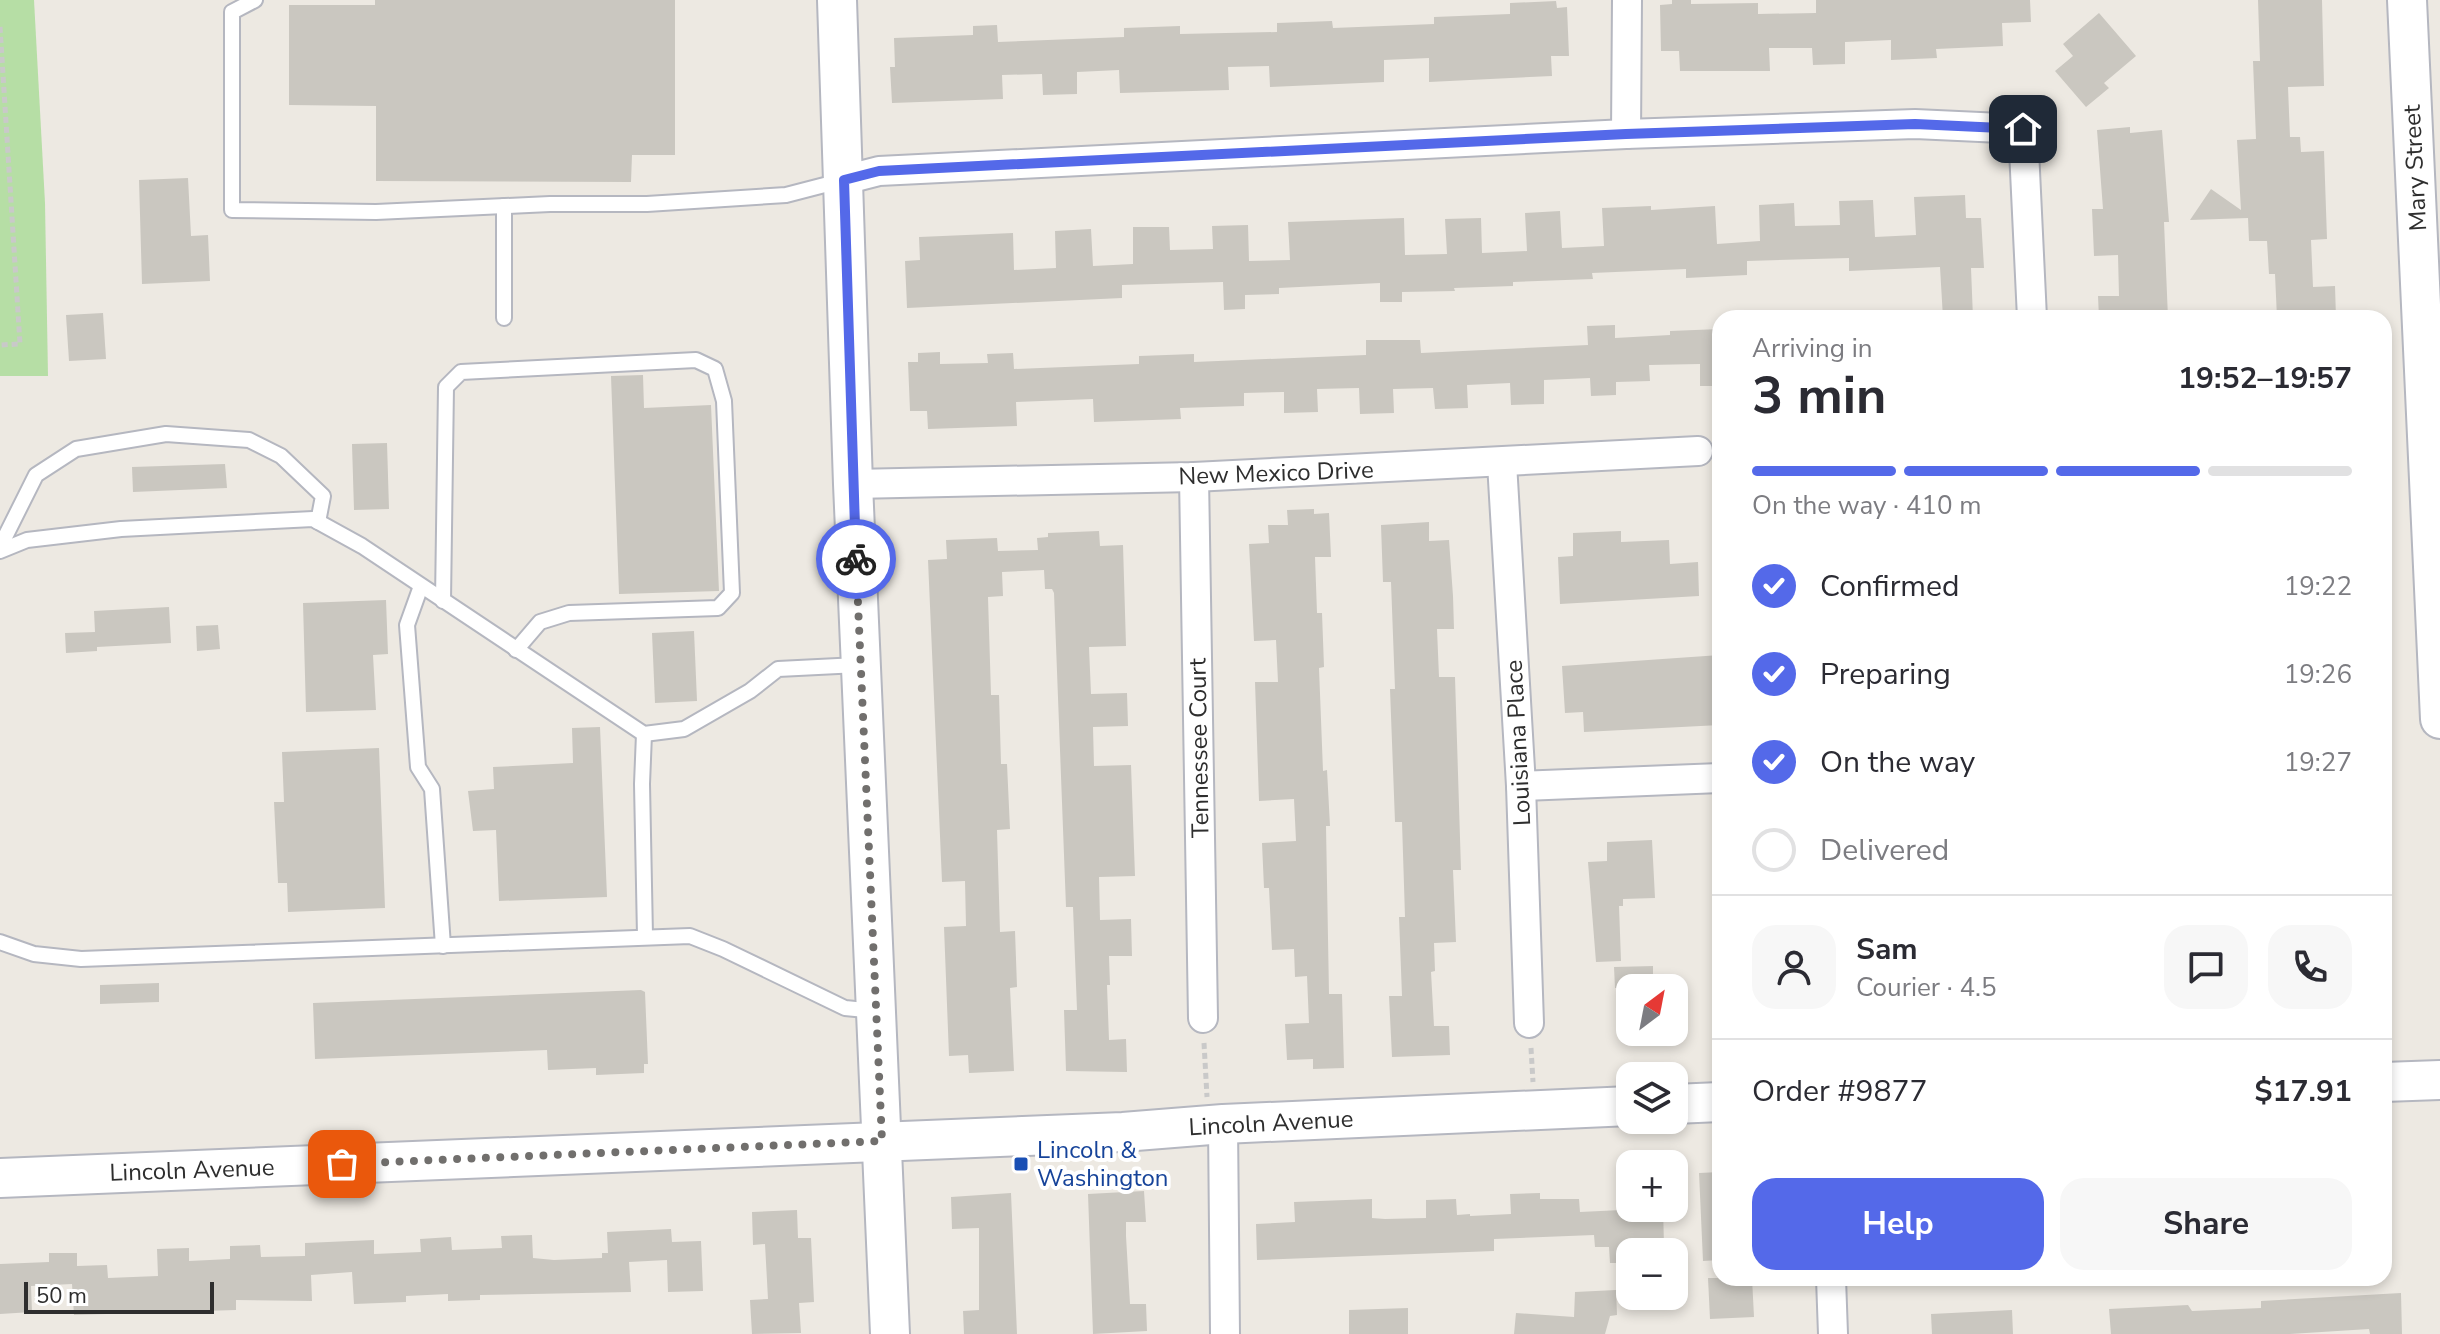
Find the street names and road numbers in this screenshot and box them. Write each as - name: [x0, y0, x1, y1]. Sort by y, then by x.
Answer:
- street label: Mary Street: [2396, 103, 2434, 232]
- street label: New Mexico Drive: [1178, 454, 1374, 492]
- street label: Tennessee Court: [1181, 657, 1217, 838]
- street label: Louisiana Place: [1498, 659, 1538, 827]
- street label: Lincoln Avenue: [1188, 1103, 1354, 1143]
- street label: Lincoln Avenue: [109, 1151, 275, 1189]

